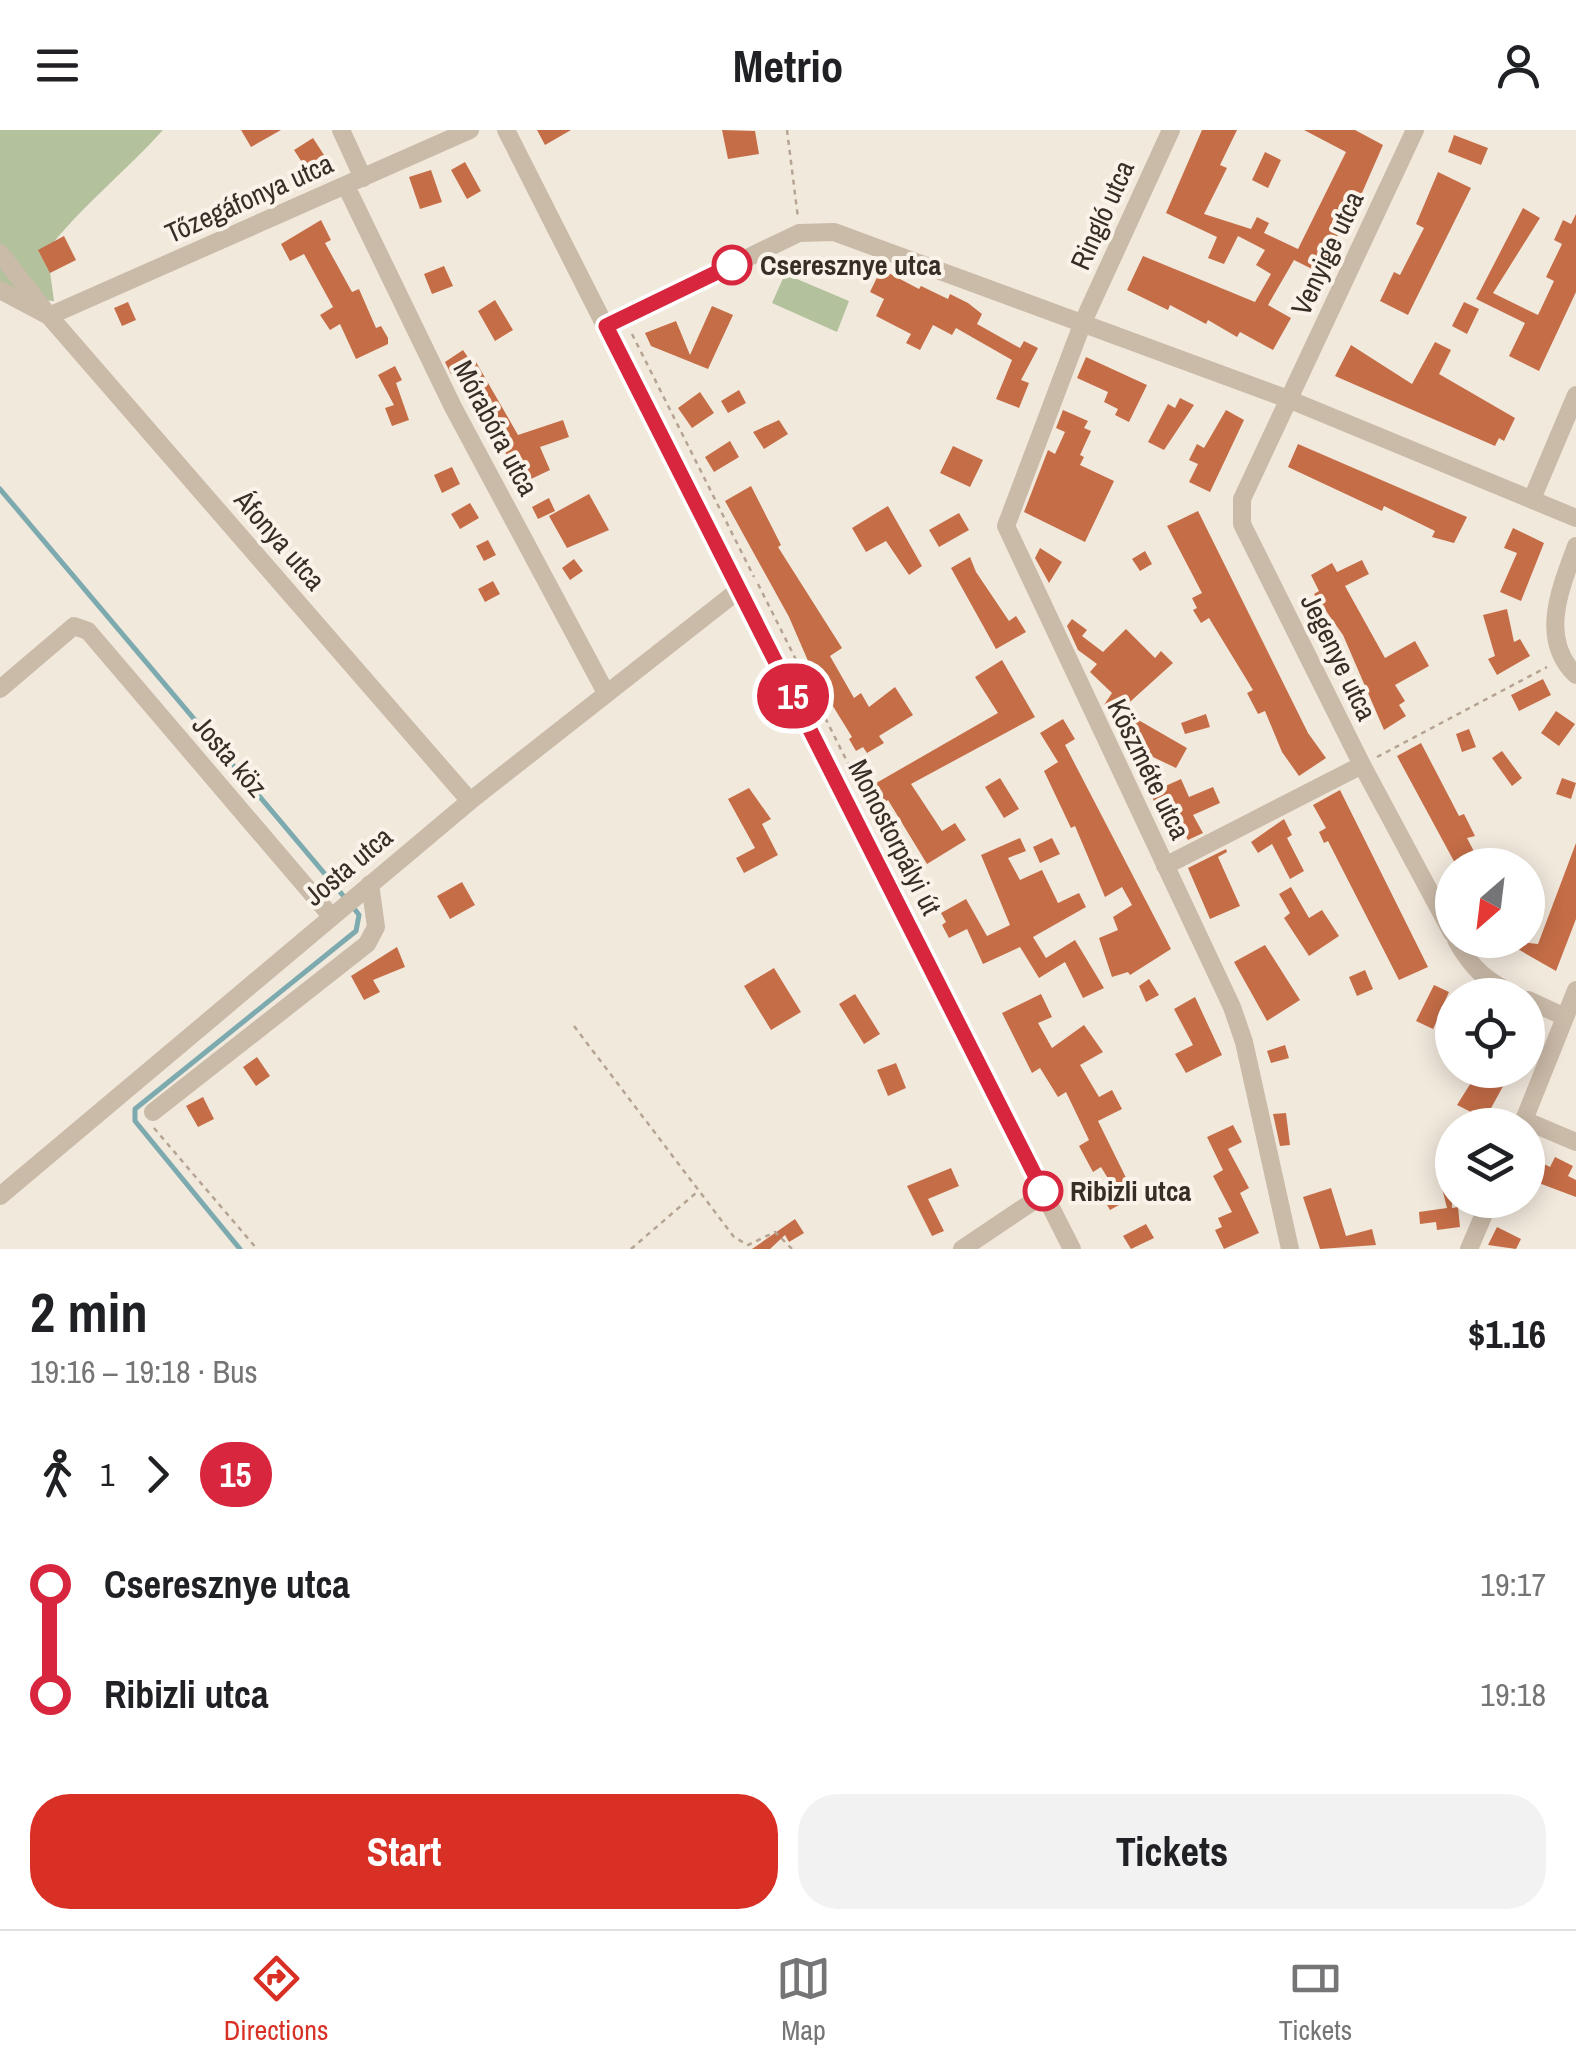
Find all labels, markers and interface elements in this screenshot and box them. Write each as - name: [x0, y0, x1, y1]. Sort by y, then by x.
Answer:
- text: Metrio: [733, 35, 843, 96]
- icon: menu: [30, 38, 85, 93]
- icon: person: [1491, 38, 1546, 93]
- street label: Tőzegáfonya utca: [159, 144, 339, 252]
- street label: Ringló utca: [1061, 154, 1143, 276]
- street label: Venyige utca: [1282, 185, 1372, 321]
- marker: Cseresznye utca: [713, 246, 751, 284]
- place label: Cseresznye utca: [760, 246, 941, 284]
- street label: Mórabóra utca: [444, 354, 548, 502]
- street label: Áfonya utca: [225, 481, 334, 598]
- street label: Jegenye utca: [1292, 587, 1386, 727]
- line badge: 15: [748, 664, 838, 728]
- text: 15: [777, 673, 809, 720]
- street label: Köszméte utca: [1099, 692, 1199, 846]
- street label: Josta köz: [184, 707, 276, 805]
- street label: Monostorpályi út: [840, 753, 950, 921]
- street label: Josta utca: [296, 818, 400, 914]
- north arrow: [1435, 848, 1545, 958]
- map controls: [1435, 848, 1545, 1218]
- button: locate: [1435, 978, 1545, 1088]
- button: layers: [1435, 1108, 1545, 1218]
- marker: Ribizli utca: [1024, 1172, 1062, 1210]
- place label: Ribizli utca: [1070, 1172, 1191, 1210]
- text: 2 min: [30, 1275, 148, 1349]
- text: $1.16: [1468, 1309, 1546, 1360]
- text: 19:16 – 19:18 · Bus: [30, 1350, 258, 1393]
- icon: walk: [30, 1447, 85, 1502]
- icon: forward: [130, 1447, 185, 1502]
- text: 15: [220, 1451, 252, 1498]
- text: 1: [100, 1453, 115, 1496]
- text: Cseresznye utca: [104, 1559, 350, 1610]
- text: 19:17: [1480, 1563, 1546, 1606]
- text: Ribizli utca: [104, 1669, 269, 1720]
- text: 19:18: [1480, 1673, 1546, 1716]
- button: Start: [30, 1794, 778, 1909]
- button: Tickets: [798, 1794, 1546, 1909]
- tab: Directions: [224, 1951, 328, 2049]
- tab: Map: [776, 1951, 831, 2049]
- tab: Tickets: [1279, 1951, 1352, 2049]

